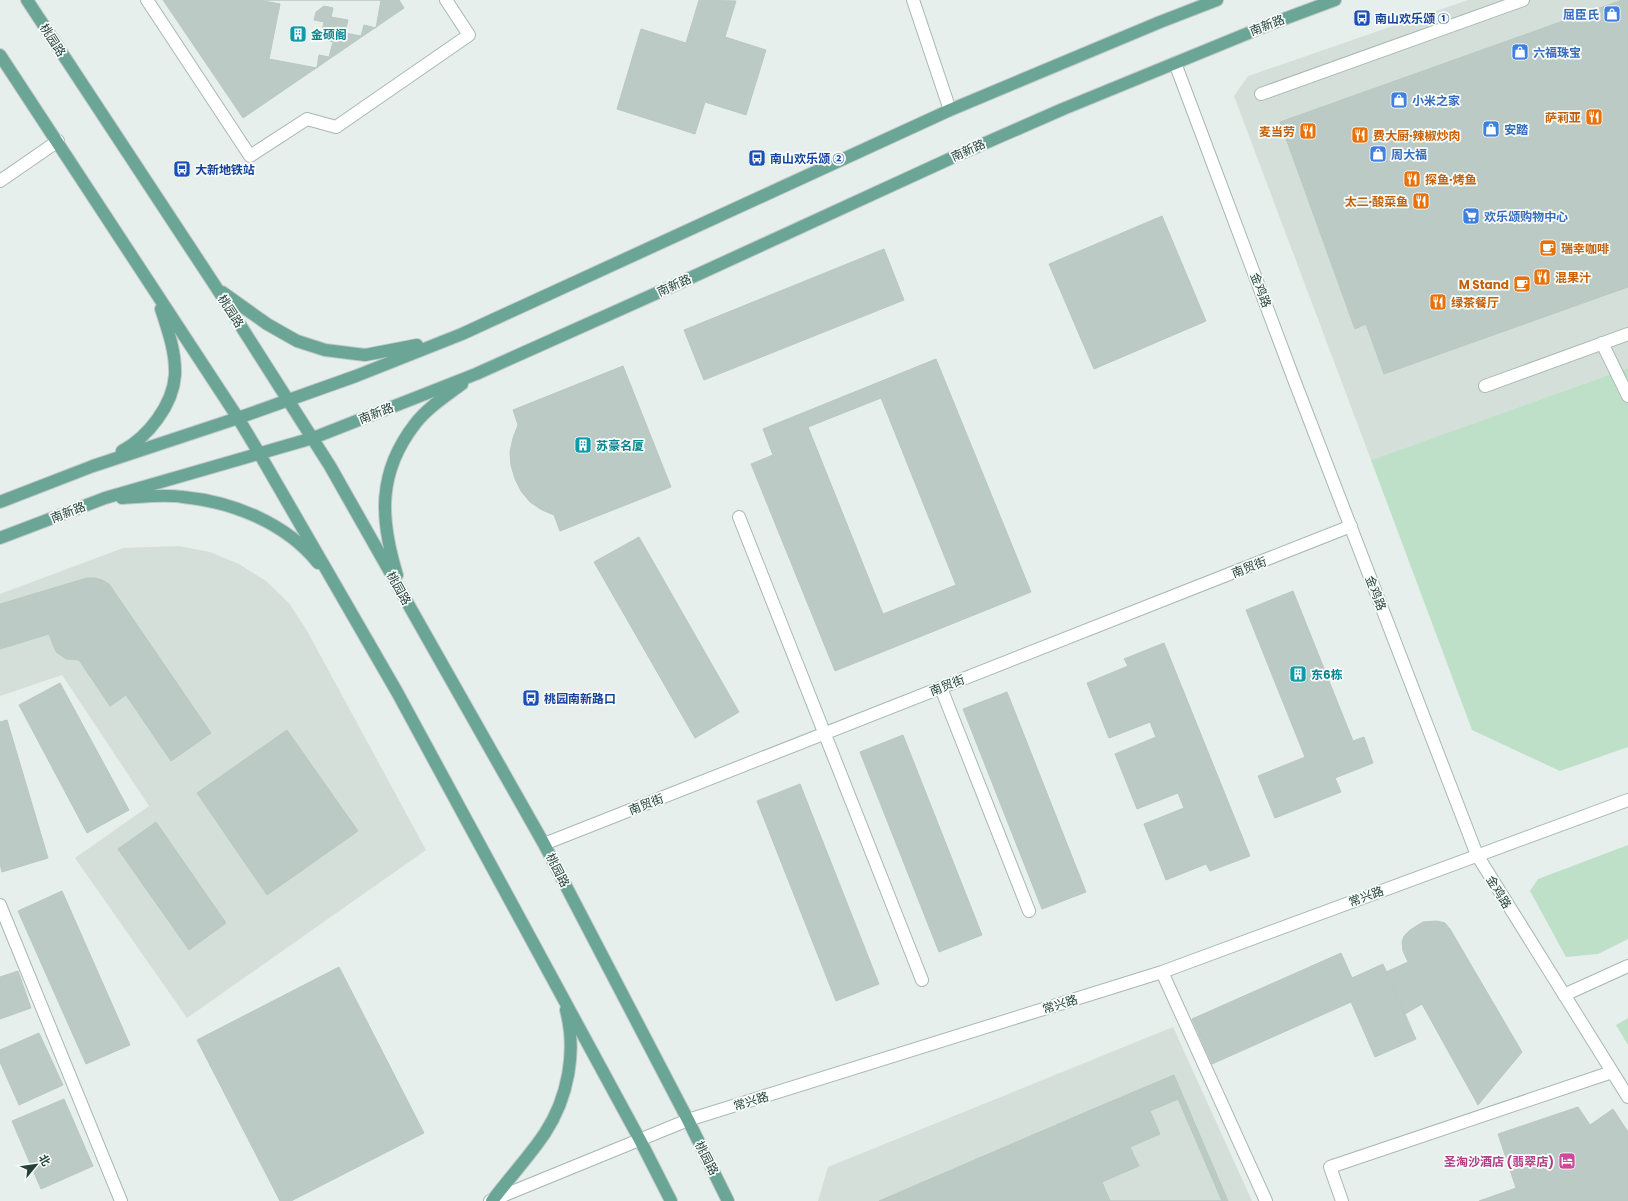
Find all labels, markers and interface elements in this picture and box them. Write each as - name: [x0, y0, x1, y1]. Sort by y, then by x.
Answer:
- shop icon: 屈臣氏: [1602, 4, 1622, 24]
- place label: 屈臣氏: [1563, 6, 1599, 23]
- bus stop icon: 南山欢乐颂 ①: [1352, 8, 1372, 28]
- place label: 南山欢乐颂 ①: [1375, 10, 1450, 27]
- street label: 南新路: [1247, 11, 1287, 39]
- street label: 桃园路: [36, 20, 70, 60]
- building icon: 金硕阁: [288, 24, 308, 44]
- place label: 金硕阁: [311, 26, 347, 43]
- shop icon: 六福珠宝: [1510, 42, 1530, 62]
- place label: 六福珠宝: [1533, 44, 1581, 61]
- shop icon: 小米之家: [1389, 90, 1409, 110]
- place label: 小米之家: [1412, 92, 1460, 109]
- restaurant icon: 萨莉亚: [1584, 107, 1604, 127]
- place label: 萨莉亚: [1545, 109, 1581, 126]
- shop icon: 安踏: [1481, 119, 1501, 139]
- restaurant icon: 麦当劳: [1298, 121, 1318, 141]
- place label: 安踏: [1504, 121, 1529, 138]
- place label: 麦当劳: [1259, 123, 1295, 140]
- restaurant icon: 费大厨·辣椒炒肉: [1350, 125, 1370, 145]
- place label: 费大厨·辣椒炒肉: [1373, 127, 1461, 144]
- street label: 南新路: [948, 135, 988, 165]
- shop icon: 周大福: [1368, 144, 1388, 164]
- place label: 周大福: [1391, 146, 1427, 163]
- bus stop icon: 南山欢乐颂 ②: [747, 148, 767, 168]
- place label: 南山欢乐颂 ②: [770, 150, 845, 167]
- bus stop icon: 大新地铁站: [172, 159, 192, 179]
- place label: 大新地铁站: [195, 161, 255, 178]
- restaurant icon: 探鱼·烤鱼: [1402, 169, 1422, 189]
- place label: 探鱼·烤鱼: [1425, 171, 1477, 188]
- restaurant icon: 太二·酸菜鱼: [1411, 191, 1431, 211]
- place label: 太二·酸菜鱼: [1344, 193, 1408, 210]
- supermarket icon: 欢乐颂购物中心: [1461, 206, 1481, 226]
- place label: 欢乐颂购物中心: [1484, 208, 1568, 225]
- cafe icon: 瑞幸咖啡: [1538, 238, 1558, 258]
- place label: 瑞幸咖啡: [1561, 240, 1609, 257]
- restaurant icon: 混果汁: [1532, 267, 1552, 287]
- place label: 混果汁: [1555, 269, 1591, 286]
- street label: 南新路: [654, 270, 694, 300]
- street label: 金鸡路: [1247, 270, 1275, 310]
- cafe icon: M Stand: [1512, 274, 1532, 294]
- place label: M Stand: [1459, 276, 1509, 293]
- street label: 桃园路: [214, 291, 248, 331]
- restaurant icon: 绿茶餐厅: [1428, 292, 1448, 312]
- place label: 绿茶餐厅: [1451, 294, 1499, 311]
- street label: 南新路: [356, 399, 396, 427]
- building icon: 苏豪名厦: [573, 435, 593, 455]
- place label: 苏豪名厦: [596, 437, 644, 454]
- street label: 南新路: [48, 498, 88, 526]
- street label: 南贸街: [1229, 553, 1269, 581]
- street label: 桃园路: [383, 568, 415, 608]
- street label: 金鸡路: [1362, 573, 1390, 613]
- building icon: 东6栋: [1288, 664, 1308, 684]
- place label: 东6栋: [1311, 666, 1343, 683]
- street label: 南贸街: [927, 671, 967, 699]
- bus stop icon: 桃园南新路口: [521, 688, 541, 708]
- place label: 桃园南新路口: [544, 690, 616, 707]
- street label: 南贸街: [626, 790, 666, 818]
- street label: 桃园路: [542, 850, 574, 890]
- street label: 金鸡路: [1482, 872, 1516, 912]
- street label: 常兴路: [1346, 882, 1386, 910]
- street label: 常兴路: [1040, 991, 1080, 1017]
- street label: 常兴路: [731, 1088, 771, 1114]
- street label: 桃园路: [691, 1138, 723, 1178]
- north arrow: [16, 1145, 56, 1185]
- text: 北: [35, 1151, 54, 1169]
- hotel icon: 圣淘沙酒店 (翡翠店): [1557, 1151, 1577, 1171]
- place label: 圣淘沙酒店 (翡翠店): [1444, 1153, 1554, 1170]

